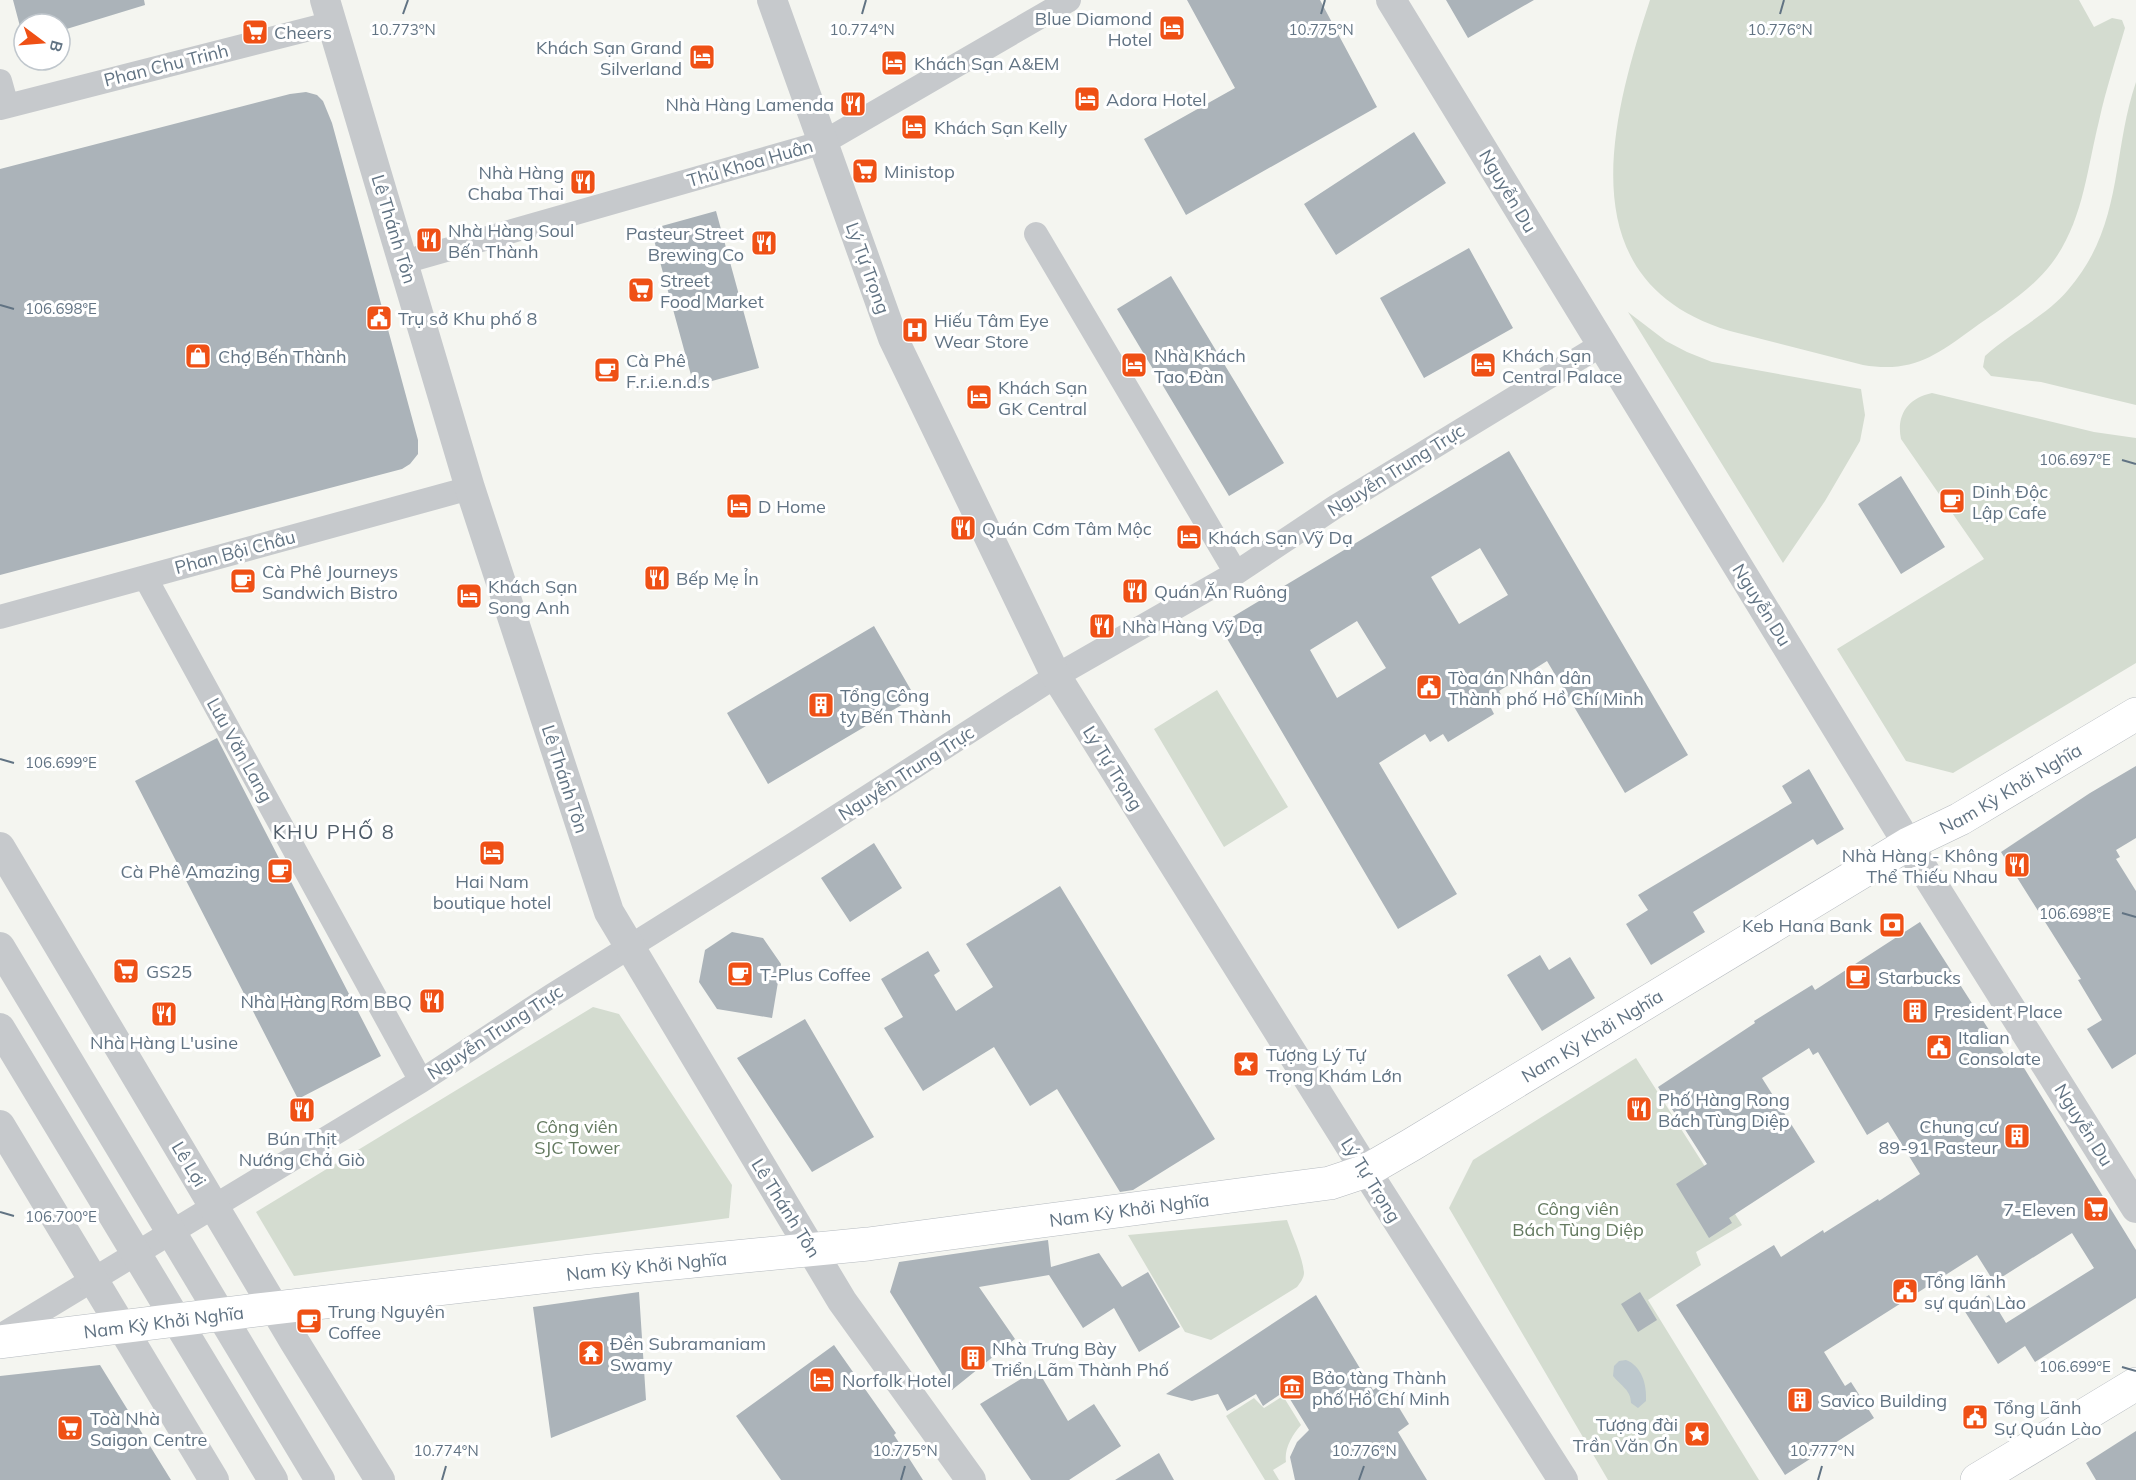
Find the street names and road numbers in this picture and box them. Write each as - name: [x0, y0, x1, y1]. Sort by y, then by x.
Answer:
- street label: Phan Chu Trinh: [101, 38, 231, 92]
- street label: Thủ Khoa Huân: [684, 134, 816, 192]
- street label: Nguyễn Du: [1474, 145, 1542, 237]
- street label: Lê Thánh Tôn: [367, 172, 421, 286]
- street label: Lý Tự Trọng: [841, 219, 895, 317]
- street label: Nguyễn Trung Trực: [1323, 419, 1469, 521]
- street label: Phan Bội Châu: [172, 525, 298, 579]
- street label: Nguyễn Du: [1728, 559, 1796, 651]
- street label: Lưu Văn Lang: [202, 694, 278, 806]
- street label: Nguyễn Trung Trực: [834, 721, 978, 825]
- street label: Lý Tự Trọng: [1078, 721, 1148, 815]
- street label: Lê Thánh Tôn: [537, 722, 593, 836]
- street label: Nam Kỳ Khởi Nghĩa: [1935, 738, 2086, 839]
- street label: Nguyễn Trung Trực: [423, 980, 567, 1084]
- street label: Nam Kỳ Khởi Nghĩa: [1517, 984, 1667, 1087]
- street label: Nguyễn Du: [2050, 1079, 2118, 1171]
- street label: Lý Tự Trọng: [1336, 1133, 1406, 1227]
- street label: Lê Lợi: [167, 1137, 211, 1191]
- street label: Lê Thánh Tôn: [746, 1154, 826, 1262]
- street label: Nam Kỳ Khởi Nghĩa: [1048, 1188, 1211, 1231]
- street label: Nam Kỳ Khởi Nghĩa: [565, 1246, 728, 1285]
- street label: Nam Kỳ Khởi Nghĩa: [82, 1300, 245, 1343]

